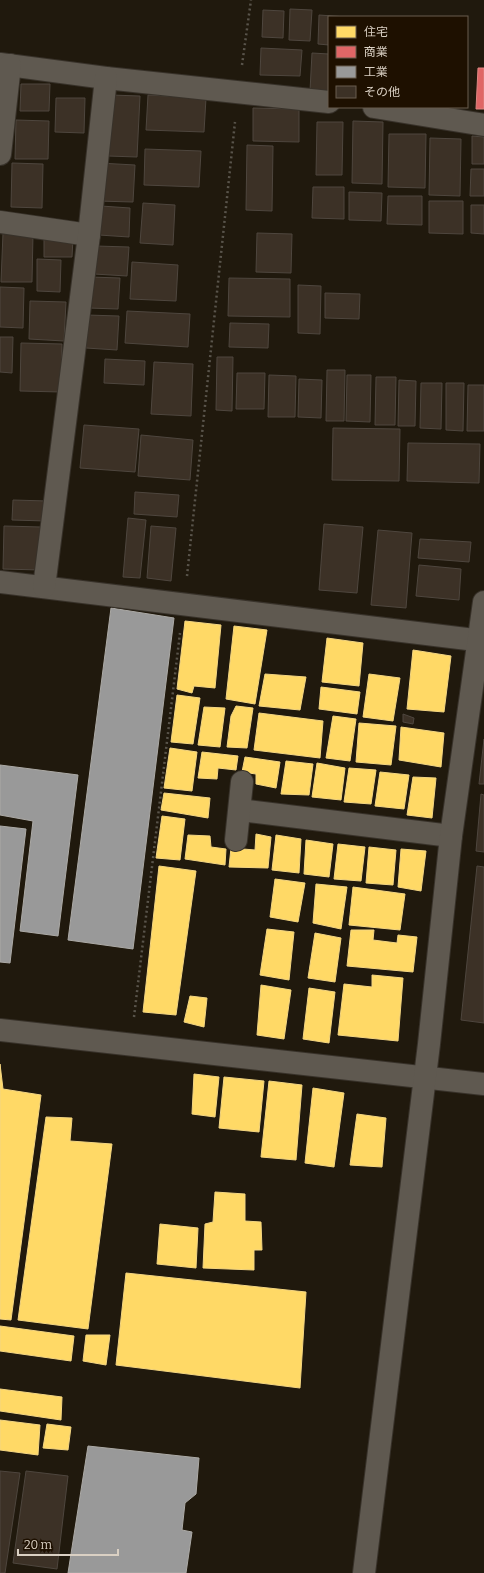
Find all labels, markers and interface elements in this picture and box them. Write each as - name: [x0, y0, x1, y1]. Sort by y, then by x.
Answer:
- legend: [328, 16, 468, 108]
- text: 住宅: [364, 25, 388, 39]
- text: 商業: [364, 45, 388, 59]
- text: 工業: [364, 65, 388, 79]
- text: その他: [364, 85, 400, 99]
- scale bar: [18, 1531, 118, 1557]
- text: 20 m: [24, 1538, 53, 1552]

